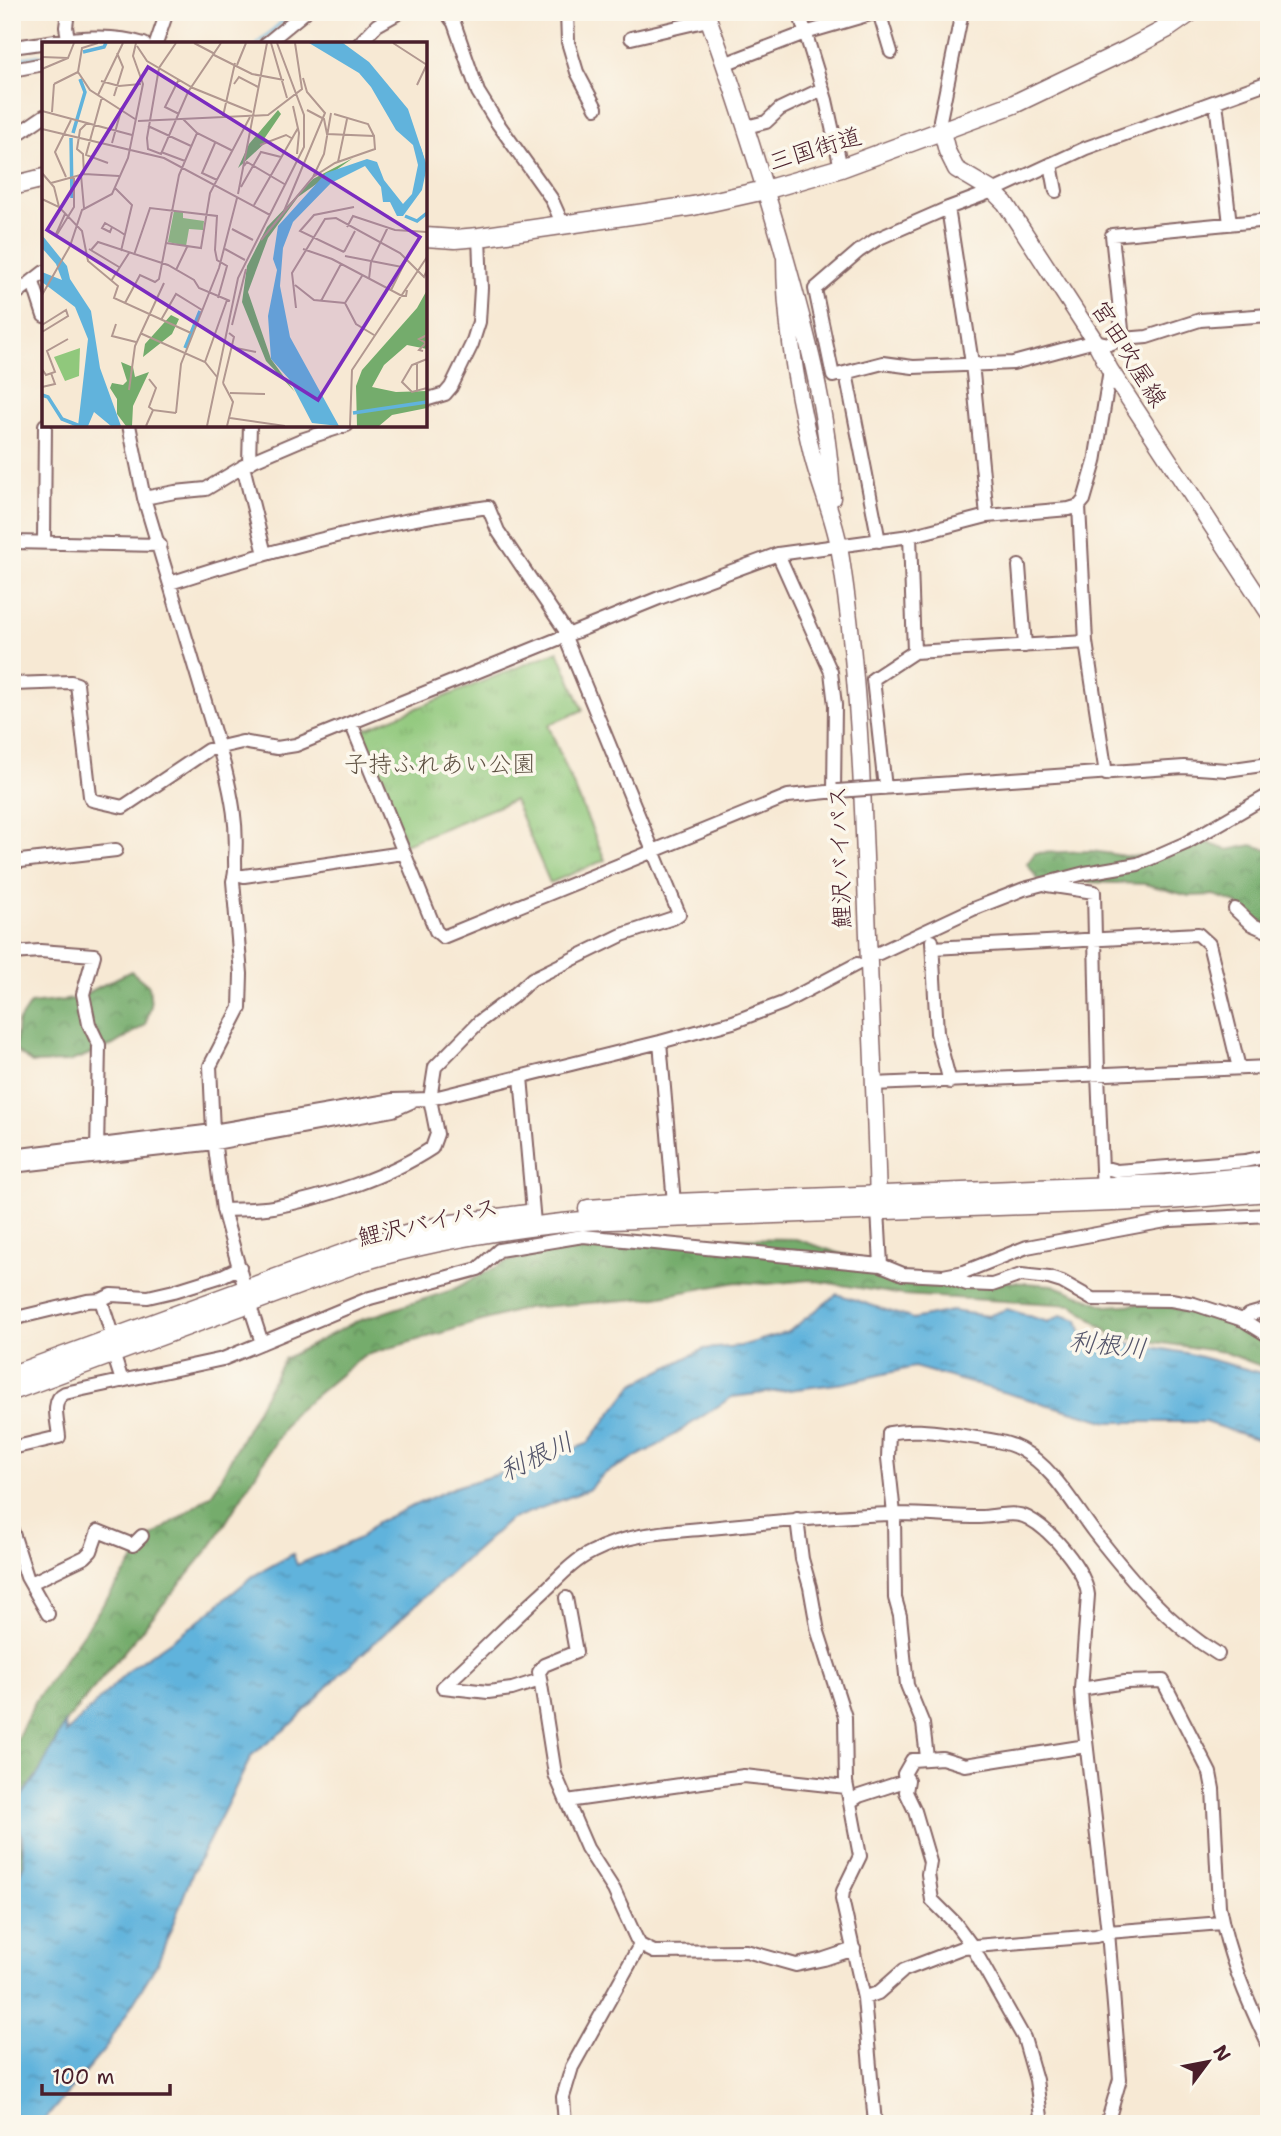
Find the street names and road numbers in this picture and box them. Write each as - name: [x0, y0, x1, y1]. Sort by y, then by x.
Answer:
- street label: 三国街道: [764, 120, 866, 178]
- street label: 宮田吹屋線: [1084, 295, 1174, 413]
- street label: 鯉沢バイパス: [822, 785, 858, 929]
- street label: 鯉沢バイパス: [354, 1190, 502, 1254]

